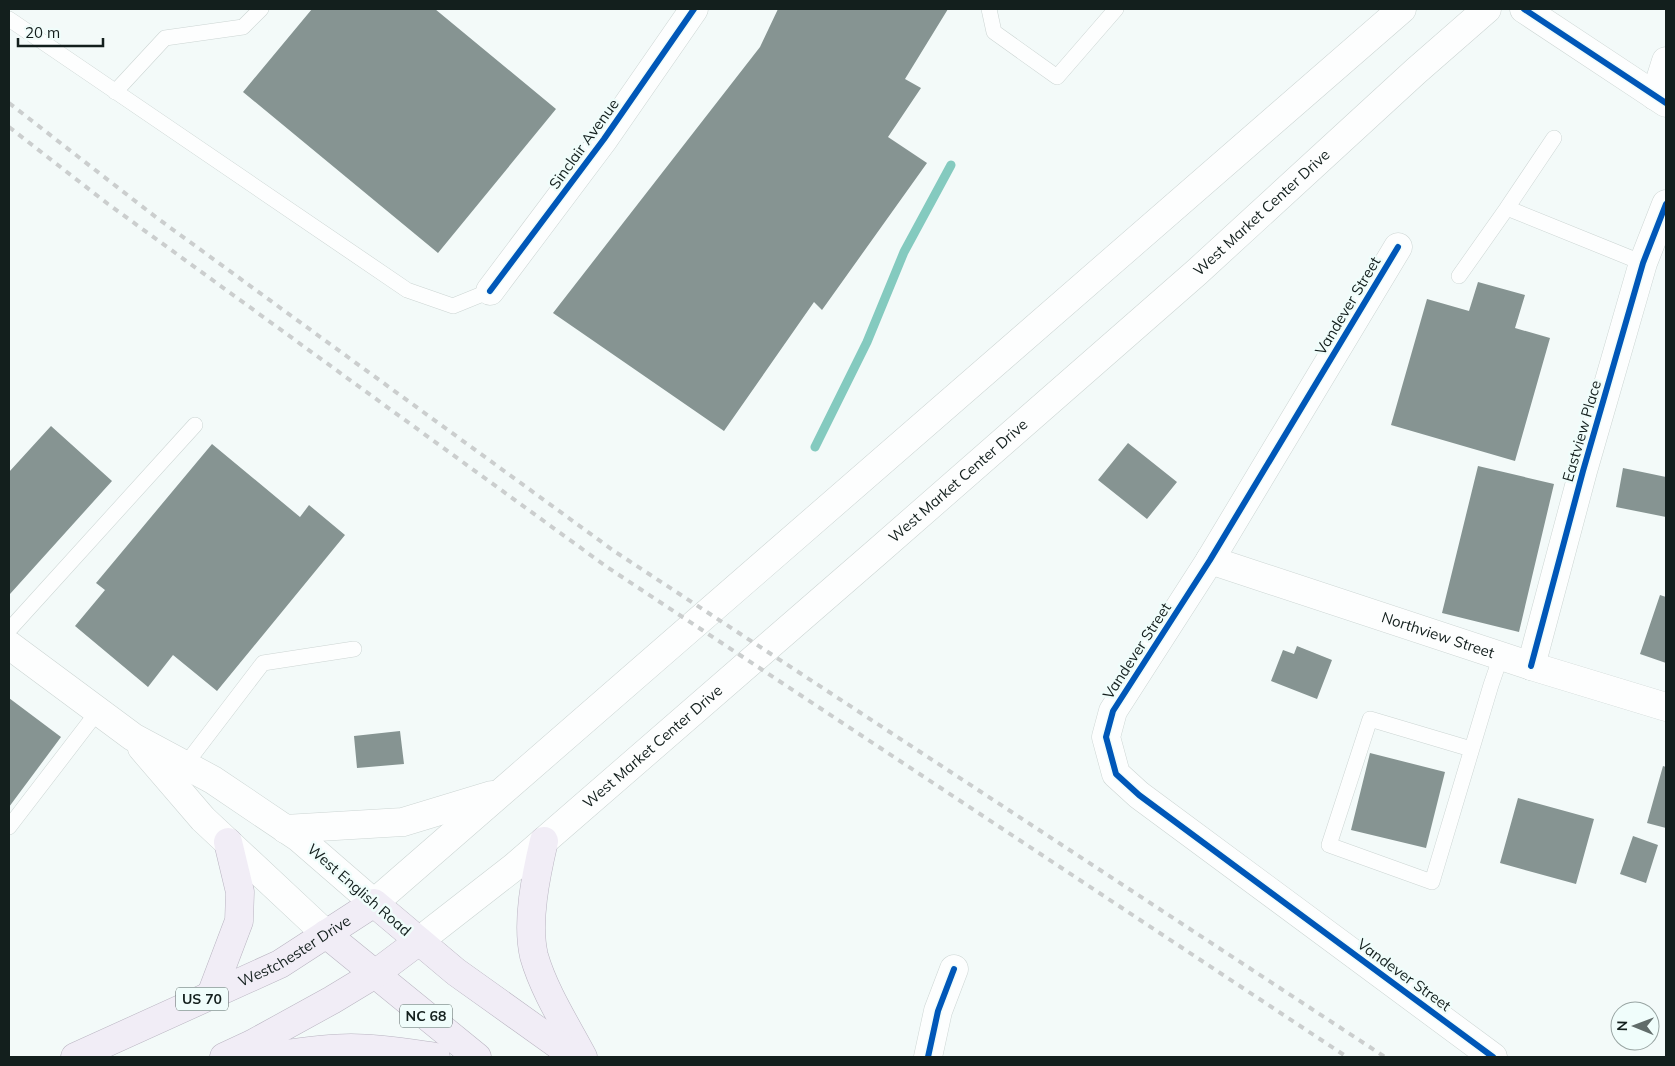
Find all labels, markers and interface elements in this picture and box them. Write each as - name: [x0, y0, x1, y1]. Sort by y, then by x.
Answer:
- scale bar: [18, 15, 102, 47]
- text: 20 m: [25, 23, 60, 42]
- street label: Sinclair Avenue: [544, 95, 623, 193]
- street label: West Market Center Drive: [1189, 145, 1333, 280]
- street label: Vandever Street: [1311, 253, 1384, 358]
- street label: Eastview Place: [1558, 378, 1605, 484]
- street label: West Market Center Drive: [884, 415, 1031, 546]
- street label: Vandever Street: [1098, 599, 1175, 703]
- street label: Northview Street: [1379, 607, 1497, 662]
- street label: West Market Center Drive: [579, 681, 726, 812]
- street label: West English Road: [304, 839, 415, 940]
- street label: Westchester Drive: [235, 911, 354, 991]
- street label: Vandever Street: [1354, 934, 1455, 1015]
- road number: US 70: [176, 988, 228, 1011]
- north arrow: [1610, 1001, 1660, 1051]
- road number: NC 68: [400, 1004, 452, 1028]
- text: N: [1613, 1020, 1631, 1031]

